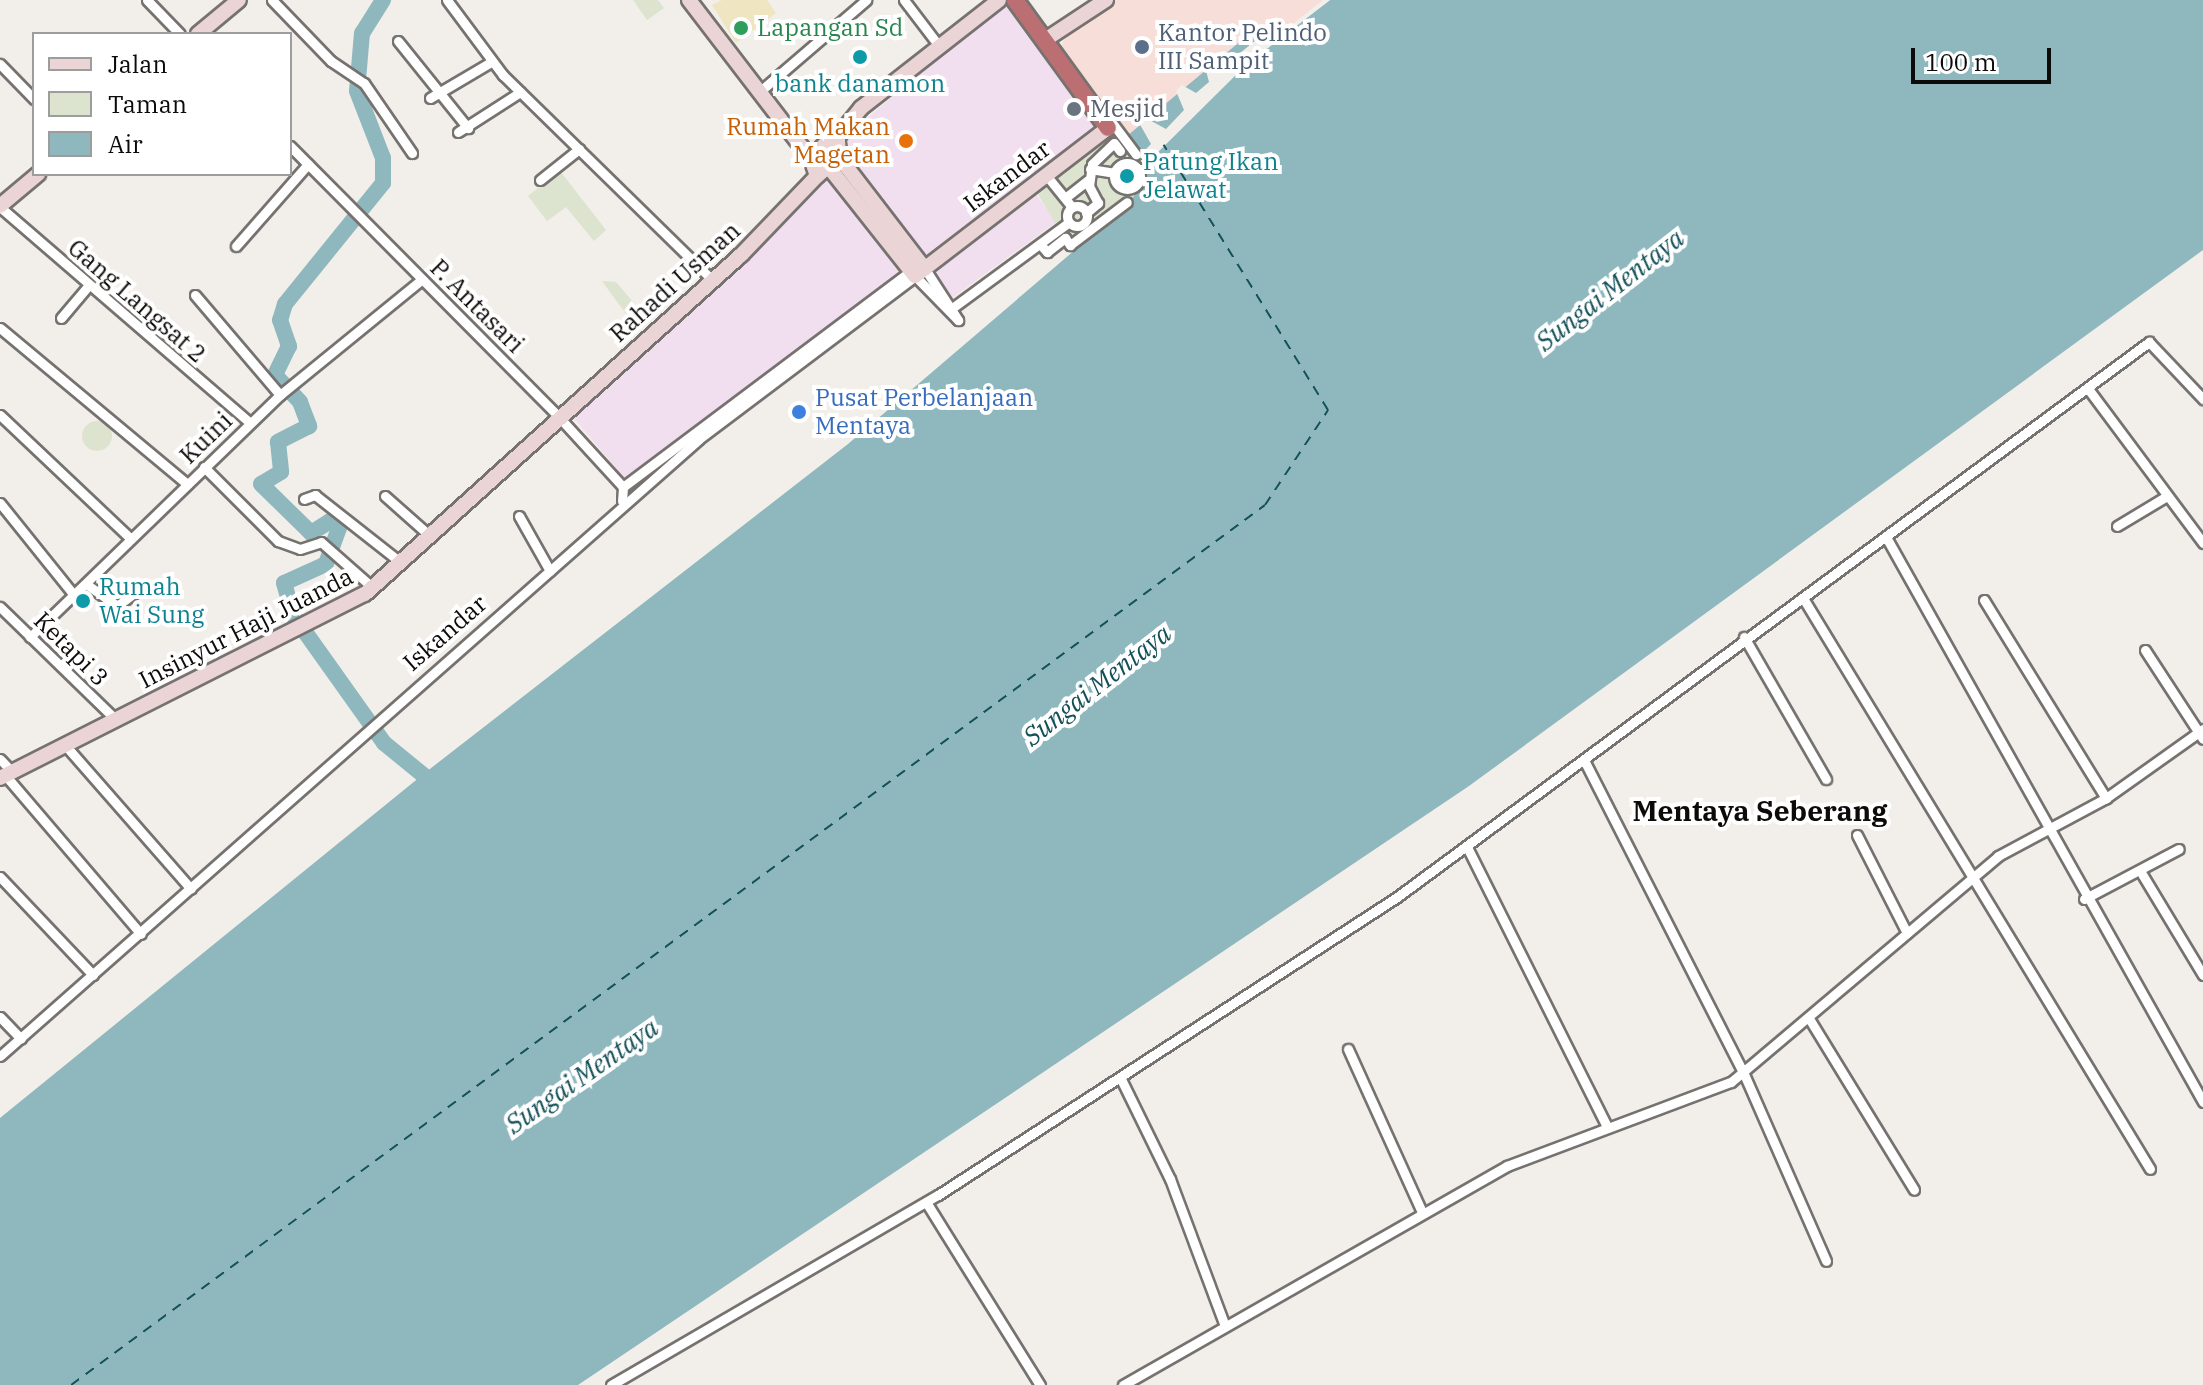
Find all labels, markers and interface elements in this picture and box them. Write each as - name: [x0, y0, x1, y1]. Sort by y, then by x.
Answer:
- place label: Lapangan Sd: [757, 14, 903, 42]
- marker: Lapangan Sd: [732, 19, 750, 37]
- place label: Kantor Pelindo III Sampit: [1158, 19, 1327, 75]
- legend: [32, 32, 292, 176]
- scale bar: [1915, 32, 2055, 82]
- marker: Kantor Pelindo III Sampit: [1133, 38, 1151, 56]
- text: 100 m: [1925, 46, 1997, 78]
- text: Jalan: [108, 48, 168, 80]
- marker: bank danamon: [851, 48, 869, 66]
- place label: bank danamon: [775, 70, 945, 98]
- text: Taman: [108, 88, 187, 120]
- place label: Mesjid: [1090, 95, 1165, 123]
- marker: Mesjid: [1065, 100, 1083, 118]
- place label: Rumah Makan Magetan: [726, 113, 890, 169]
- text: Air: [108, 128, 143, 160]
- marker: Rumah Makan Magetan: [897, 132, 915, 150]
- street label: Iskandar: [958, 134, 1056, 218]
- place label: Patung Ikan Jelawat: [1143, 148, 1279, 204]
- marker: Patung Ikan Jelawat: [1118, 167, 1136, 185]
- street label: Rahadi Usman: [604, 216, 746, 348]
- water label: Sungai Mentaya: [1530, 223, 1690, 357]
- street label: Gang Langsat 2: [62, 233, 212, 369]
- street label: P. Antasari: [424, 253, 530, 359]
- place label: Pusat Perbelanjaan Mentaya: [815, 384, 1033, 440]
- marker: Pusat Perbelanjaan Mentaya: [790, 403, 808, 421]
- street label: Kuini: [174, 406, 238, 470]
- street label: Insinyur Haji Juanda: [134, 562, 358, 694]
- place label: Rumah Wai Sung: [99, 573, 204, 629]
- street label: Iskandar: [398, 589, 492, 677]
- marker: Rumah Wai Sung: [74, 592, 92, 610]
- street label: Ketapi 3: [28, 606, 114, 692]
- water label: Sungai Mentaya: [1017, 618, 1177, 752]
- district label: Mentaya Seberang: [1632, 794, 1888, 828]
- water label: Sungai Mentaya: [500, 1012, 664, 1140]

